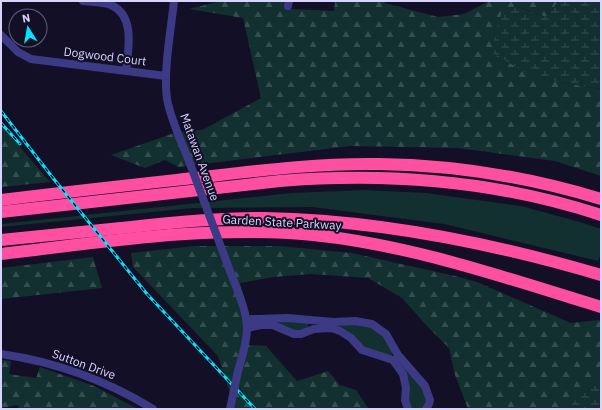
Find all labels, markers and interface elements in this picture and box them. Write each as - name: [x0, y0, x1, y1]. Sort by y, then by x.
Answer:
- north arrow: [8, 8, 48, 48]
- text: N: [21, 11, 31, 26]
- street label: Dogwood Court: [63, 43, 147, 69]
- street label: Matawan Avenue: [177, 111, 223, 203]
- street label: Garden State Parkway: [222, 211, 342, 233]
- street label: Sutton Drive: [50, 346, 118, 383]

